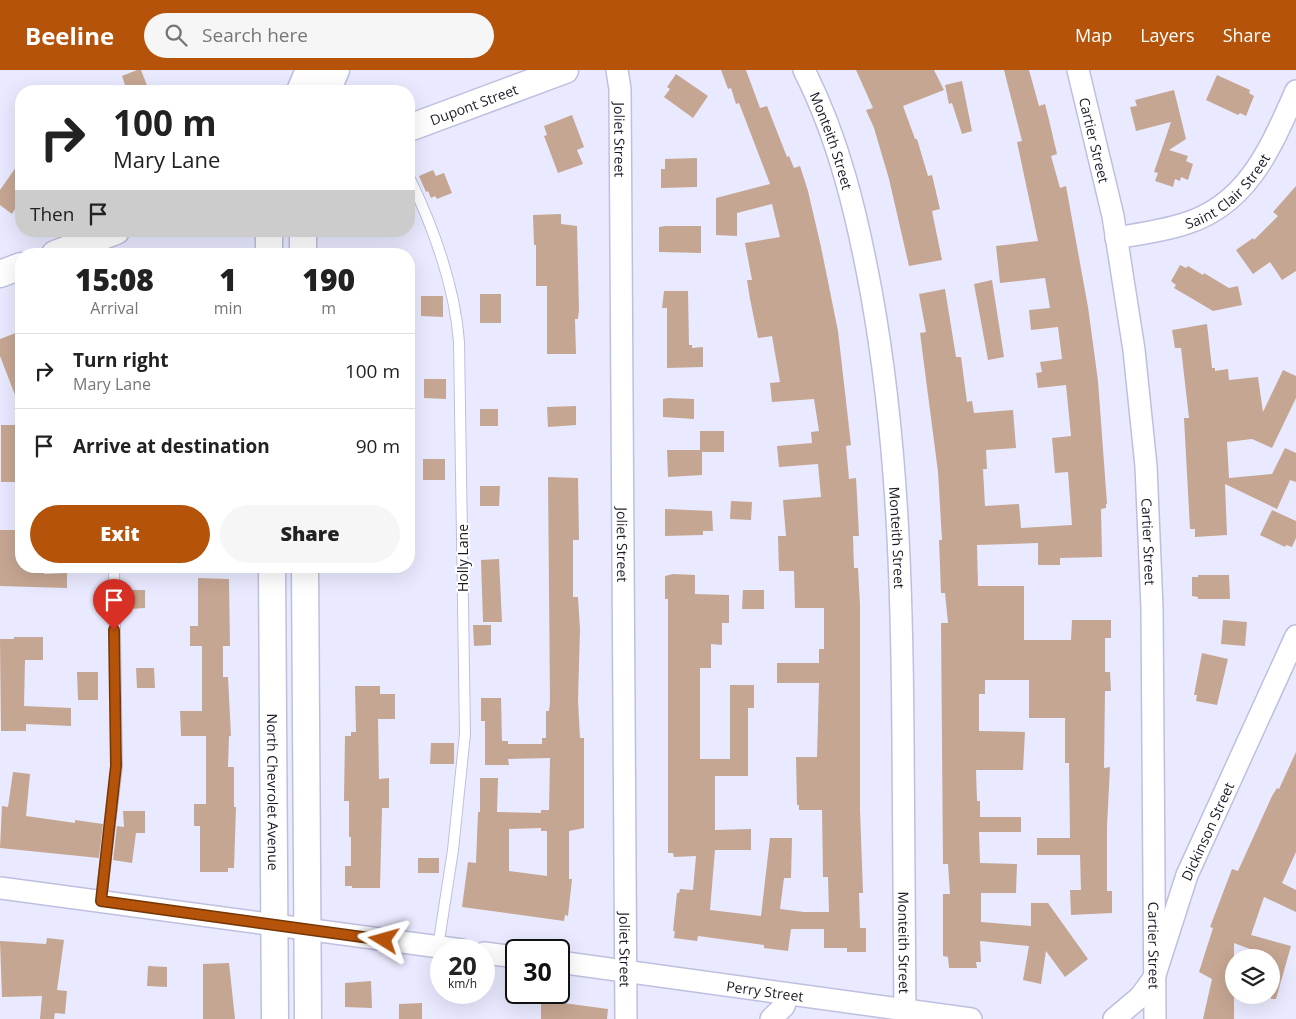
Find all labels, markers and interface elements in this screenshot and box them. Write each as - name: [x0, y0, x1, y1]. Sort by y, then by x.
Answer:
- search box: [144, 13, 494, 58]
- text: Beeline: [25, 19, 114, 52]
- icon: search: [162, 21, 190, 49]
- text: Search here: [202, 22, 308, 48]
- text: Map: [1075, 23, 1112, 47]
- text: Layers: [1140, 23, 1195, 47]
- text: Share: [1223, 23, 1271, 47]
- street label: Dupont Street: [427, 79, 520, 129]
- street label: Monteith Street: [806, 89, 858, 191]
- street label: Cartier Street: [1075, 95, 1114, 185]
- text: 100 m: [113, 99, 217, 146]
- street label: Joliet Street: [611, 100, 630, 177]
- icon: right: [30, 105, 95, 170]
- text: Mary Lane: [113, 144, 220, 174]
- street label: Saint Clair Street: [1182, 150, 1274, 233]
- icon: arrive: [84, 200, 112, 228]
- text: Then: [30, 201, 74, 227]
- text: 15:08: [75, 259, 154, 300]
- text: 1: [219, 259, 237, 300]
- text: 190: [302, 259, 355, 300]
- text: Arrival: [90, 297, 138, 319]
- text: min: [214, 297, 242, 319]
- text: m: [321, 297, 336, 319]
- text: Turn right: [73, 347, 168, 373]
- icon: right: [30, 357, 58, 385]
- text: 100 m: [345, 358, 400, 384]
- text: Mary Lane: [73, 373, 151, 395]
- icon: arrive: [30, 432, 58, 460]
- text: Arrive at destination: [73, 433, 270, 459]
- text: 90 m: [356, 433, 400, 459]
- street label: Monteith Street: [885, 486, 910, 589]
- street label: Cartier Street: [1138, 498, 1161, 586]
- button: Exit: [30, 505, 210, 563]
- button: Share: [220, 505, 400, 563]
- street label: Joliet Street: [613, 505, 633, 582]
- street label: Holly Lane: [453, 524, 472, 592]
- pin: [93, 579, 135, 630]
- icon: arrive: [100, 586, 128, 614]
- street label: North Chevrolet Avenue: [263, 713, 284, 871]
- street label: Dickinson Street: [1176, 779, 1238, 884]
- street label: Monteith Street: [895, 891, 914, 994]
- street label: Cartier Street: [1145, 902, 1164, 989]
- street label: Joliet Street: [616, 910, 635, 987]
- position arrow: [357, 913, 409, 965]
- speed limit sign: 30: [505, 939, 570, 1004]
- text: 20: [448, 948, 477, 982]
- map controls: [1225, 949, 1280, 1004]
- button: layers: [1225, 949, 1280, 1004]
- text: km/h: [448, 975, 477, 992]
- street label: Perry Street: [725, 976, 805, 1005]

